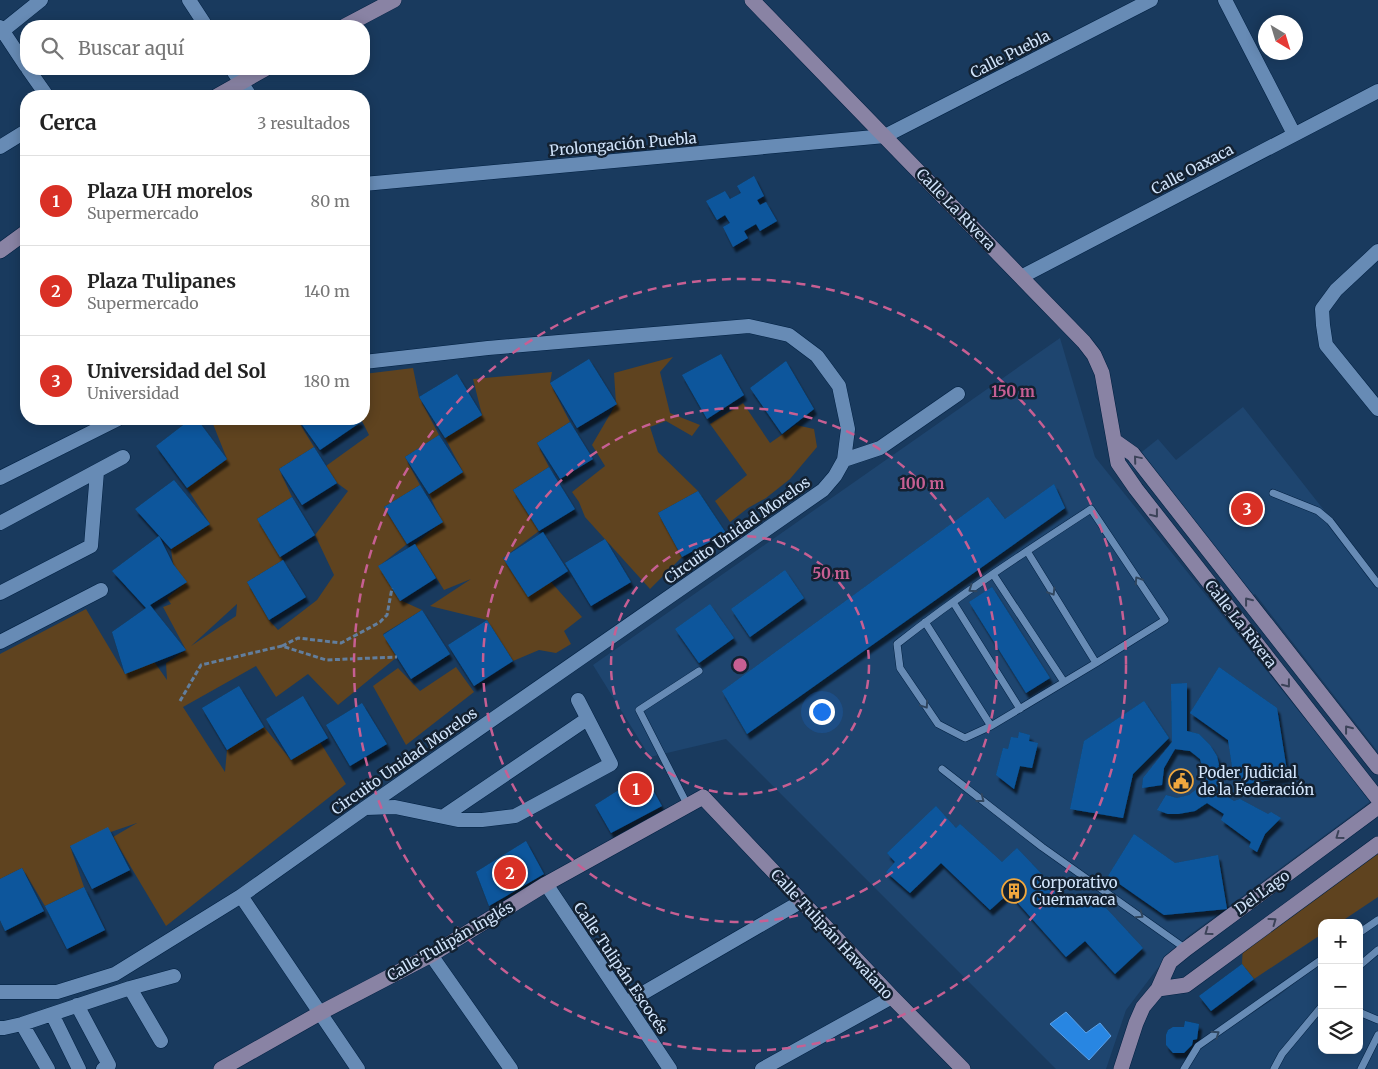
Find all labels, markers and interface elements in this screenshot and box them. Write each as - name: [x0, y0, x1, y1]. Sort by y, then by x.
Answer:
- north arrow: [1258, 15, 1303, 60]
- search box: [20, 20, 370, 75]
- street label: Calle Puebla: [967, 26, 1053, 82]
- icon: search: [38, 34, 66, 62]
- text: Buscar aquí: [78, 36, 184, 60]
- text: Cerca: [40, 109, 97, 136]
- text: 3 resultados: [257, 113, 350, 133]
- street label: Prolongación Puebla: [549, 128, 697, 160]
- street label: Calle Oaxaca: [1148, 139, 1236, 199]
- street label: Calle La Rivera: [912, 164, 1000, 254]
- text: Plaza UH morelos: [87, 179, 253, 203]
- text: 1: [52, 191, 60, 211]
- text: 80 m: [311, 191, 350, 211]
- text: Supermercado: [87, 203, 199, 223]
- text: Plaza Tulipanes: [87, 269, 236, 293]
- text: 2: [51, 281, 61, 301]
- text: 140 m: [304, 281, 350, 301]
- text: Supermercado: [87, 293, 199, 313]
- text: Universidad del Sol: [87, 359, 266, 383]
- text: 3: [51, 371, 61, 391]
- text: 180 m: [304, 371, 350, 391]
- text: 150 m: [991, 382, 1035, 401]
- text: Universidad: [87, 383, 179, 403]
- one-way arrow: [1133, 456, 1142, 465]
- street label: Circuito Unidad Morelos: [660, 472, 814, 588]
- text: 100 m: [900, 474, 944, 493]
- pin: 3: [1231, 490, 1263, 528]
- one-way arrow: [1149, 508, 1158, 518]
- text: 50 m: [812, 564, 850, 583]
- one-way arrow: [1135, 576, 1145, 585]
- street label: Calle La Rivera: [1201, 576, 1281, 672]
- one-way arrow: [969, 583, 978, 592]
- one-way arrow: [1046, 587, 1056, 596]
- one-way arrow: [1245, 598, 1253, 607]
- centre of rings: [731, 656, 749, 674]
- one-way arrow: [1282, 678, 1291, 687]
- your location: [809, 699, 835, 725]
- one-way arrow: [919, 700, 928, 709]
- street label: Circuito Unidad Morelos: [327, 703, 481, 819]
- one-way arrow: [1345, 725, 1354, 735]
- place label: Poder Judicial de la Federación: [1198, 763, 1314, 799]
- public building icon: Poder Judicial de la Federación: [1168, 768, 1194, 794]
- pin: 1: [620, 770, 652, 808]
- one-way arrow: [975, 793, 985, 802]
- one-way arrow: [1336, 830, 1345, 838]
- pin: 2: [494, 854, 526, 892]
- street label: Calle Tulipán Hawaiano: [767, 865, 897, 1003]
- street label: Del Lago: [1231, 866, 1293, 918]
- place label: Corporativo Cuernavaca: [1032, 873, 1118, 909]
- building icon: Corporativo Cuernavaca: [1001, 878, 1027, 904]
- street label: Calle Tulipán Inglés: [383, 897, 517, 985]
- street label: Calle Tulipán Escocés: [570, 898, 672, 1038]
- one-way arrow: [1134, 909, 1144, 918]
- one-way arrow: [1267, 918, 1277, 927]
- map controls: [1318, 919, 1363, 1054]
- button: +: [1318, 919, 1363, 964]
- one-way arrow: [1204, 926, 1214, 935]
- button: −: [1318, 964, 1363, 1009]
- button: layers: [1318, 1009, 1363, 1054]
- one-way arrow: [1210, 1031, 1220, 1040]

